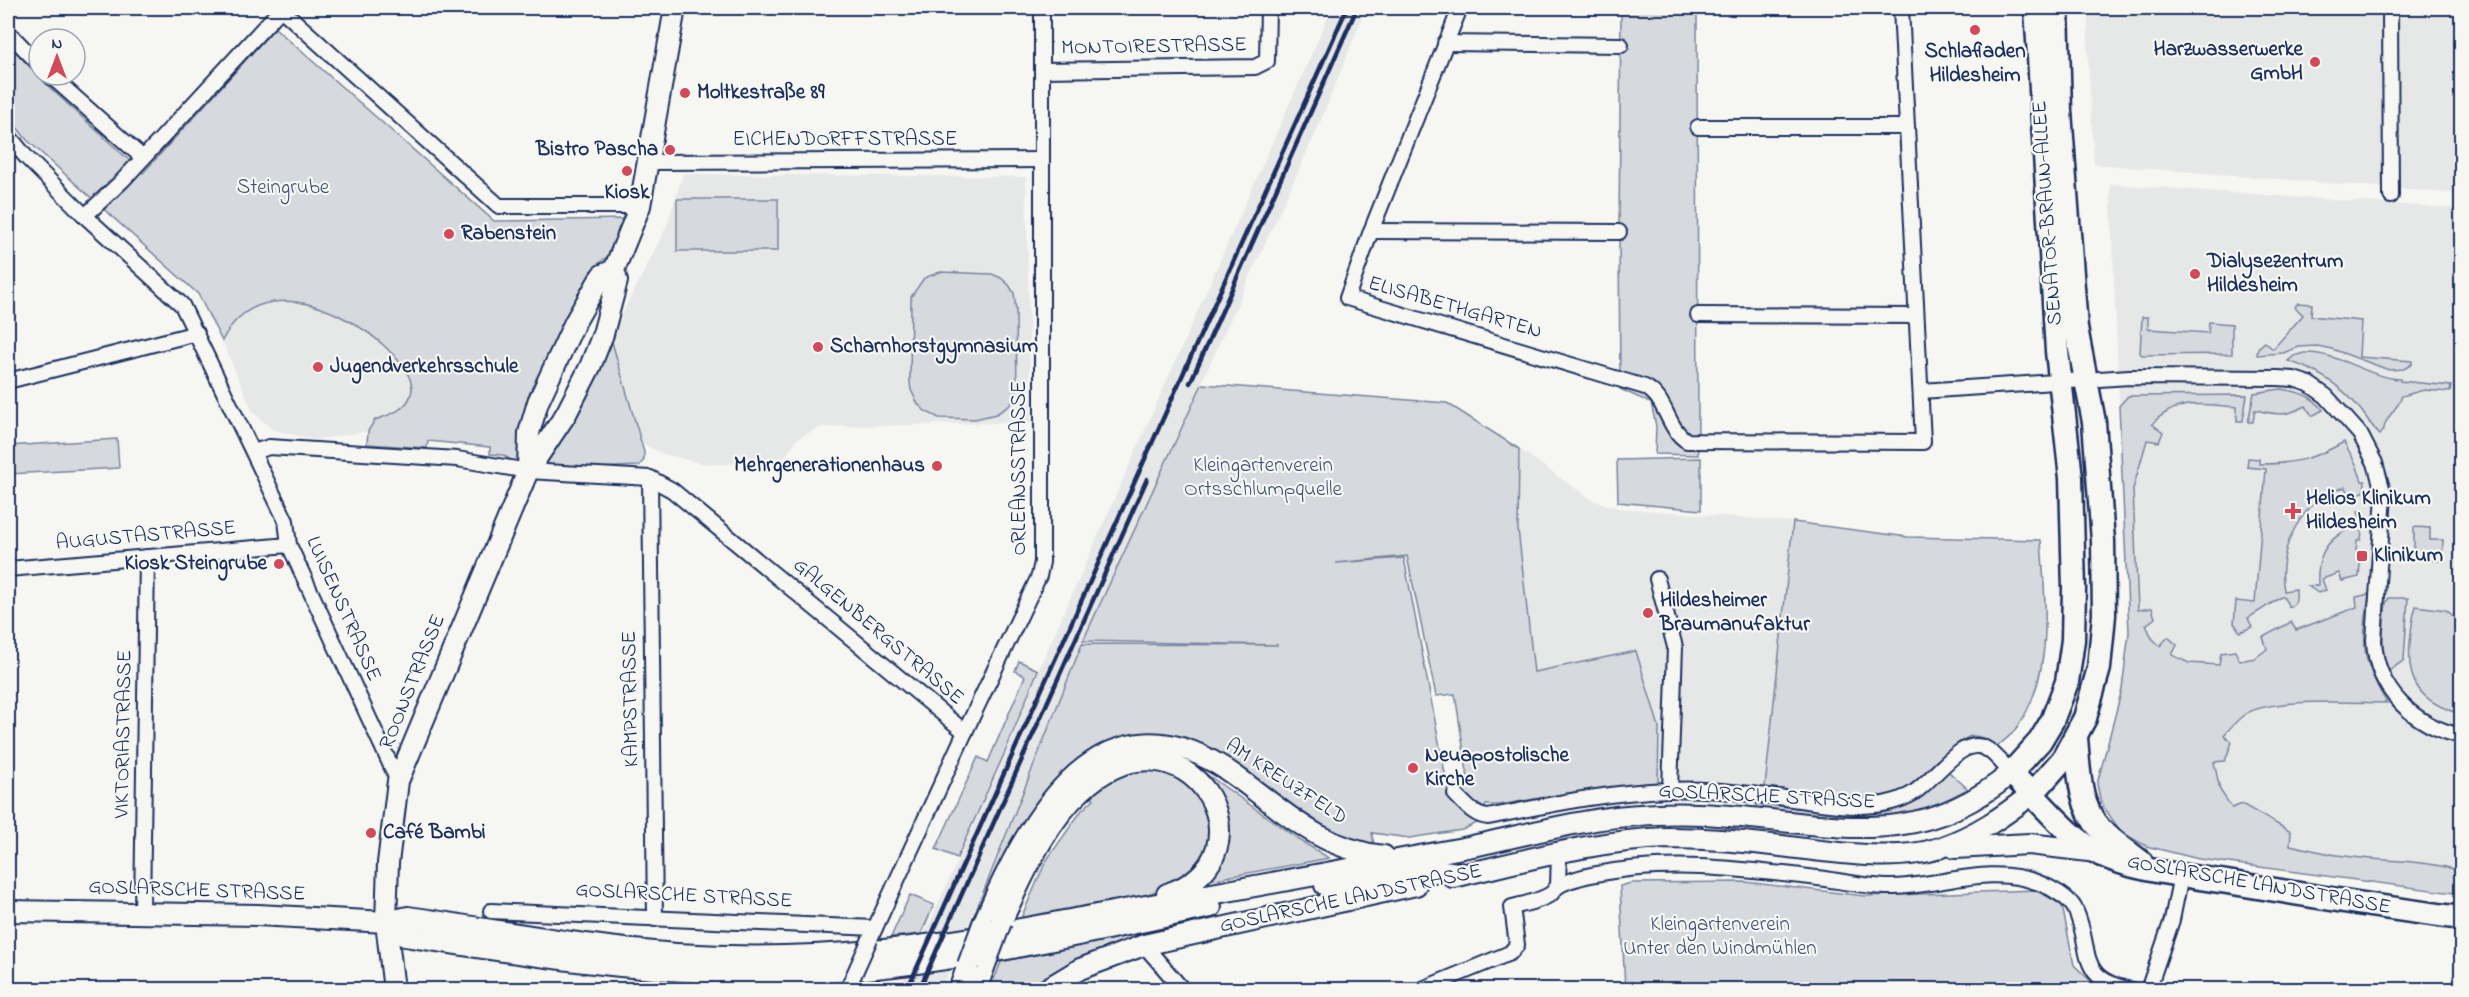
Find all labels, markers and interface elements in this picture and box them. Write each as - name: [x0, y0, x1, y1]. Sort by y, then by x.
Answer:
- marker: Schlafladen Hildesheim: [1968, 23, 1982, 37]
- north arrow: [27, 27, 87, 87]
- street label: MONTOIRESTRASSE: [1061, 30, 1247, 64]
- text: N: [52, 32, 63, 56]
- place label: Harzwasserwerke GmbH: [2153, 35, 2304, 89]
- place label: Schlafladen Hildesheim: [1924, 37, 2026, 91]
- marker: Harzwasserwerke GmbH: [2308, 55, 2322, 69]
- place label: Moltkestraße 89: [697, 78, 825, 108]
- marker: Moltkestraße 89: [678, 86, 692, 100]
- street label: SENATOR-BRAUN-ALLEE: [2025, 100, 2071, 326]
- street label: EICHENDORFFSTRASSE: [733, 125, 957, 155]
- place label: Bistro Pascha: [535, 135, 658, 165]
- marker: Bistro Pascha: [663, 143, 677, 157]
- marker: Kiosk: [620, 164, 634, 178]
- park label: Steingrube: [237, 173, 330, 205]
- place label: Kiosk: [605, 178, 650, 208]
- place label: Rabenstein: [461, 219, 556, 249]
- marker: Rabenstein: [442, 227, 456, 241]
- place label: Dialysezentrum Hildesheim: [2206, 247, 2343, 301]
- marker: Dialysezentrum Hildesheim: [2188, 267, 2202, 281]
- street label: ELISABETHGARTEN: [1365, 269, 1545, 347]
- place label: Scharnhorstgymnasium: [830, 332, 1038, 364]
- marker: Scharnhorstgymnasium: [811, 340, 825, 354]
- place label: Jugendverkehrsschule: [330, 352, 519, 384]
- marker: Jugendverkehrsschule: [311, 360, 325, 374]
- street label: ORLEANSSTRASSE: [1005, 381, 1035, 556]
- place label: Mehrgenerationenhaus: [734, 451, 925, 483]
- park label: Kleingartenverein Ortsschlumpquelle: [1184, 451, 1342, 505]
- marker: Mehrgenerationenhaus: [930, 459, 944, 473]
- place label: Helios Klinikum Hildesheim: [2306, 484, 2431, 538]
- marker: Helios Klinikum Hildesheim: [2284, 502, 2302, 520]
- street label: AUGUSTASTRASSE: [55, 513, 237, 559]
- street label: LUISENSTRASSE: [298, 532, 388, 686]
- place label: Klinikum: [2374, 541, 2443, 571]
- place label: Kiosk Steingrube: [124, 549, 268, 581]
- marker: Klinikum: [2355, 549, 2369, 563]
- street label: GALGENBERGSTRASSE: [786, 551, 970, 713]
- marker: Kiosk Steingrube: [272, 557, 286, 571]
- place label: Hildesheimer Braumanufaktur: [1659, 586, 1810, 640]
- marker: Hildesheimer Braumanufaktur: [1641, 606, 1655, 620]
- street label: ROONSTRASSE: [372, 610, 454, 754]
- street label: KAMPSTRASSE: [615, 630, 647, 768]
- street label: VIKTORIASTRASSE: [108, 649, 140, 820]
- street label: AM KREUZFELD: [1219, 731, 1353, 833]
- place label: Neuapostolische Kirche: [1425, 741, 1570, 795]
- marker: Neuapostolische Kirche: [1406, 761, 1420, 775]
- street label: GOSLARSCHE STRASSE: [1658, 776, 1876, 818]
- place label: Café Bambi: [383, 818, 486, 848]
- marker: Café Bambi: [364, 826, 378, 840]
- street label: GOSLARSCHE LANDSTRASSE: [2125, 847, 2393, 923]
- street label: GOSLARSCHE LANDSTRASSE: [1217, 857, 1485, 941]
- street label: GOSLARSCHE STRASSE: [88, 872, 306, 910]
- street label: GOSLARSCHE STRASSE: [575, 875, 793, 917]
- park label: Kleingartenverein Unter den Windmühlen: [1623, 910, 1817, 964]

